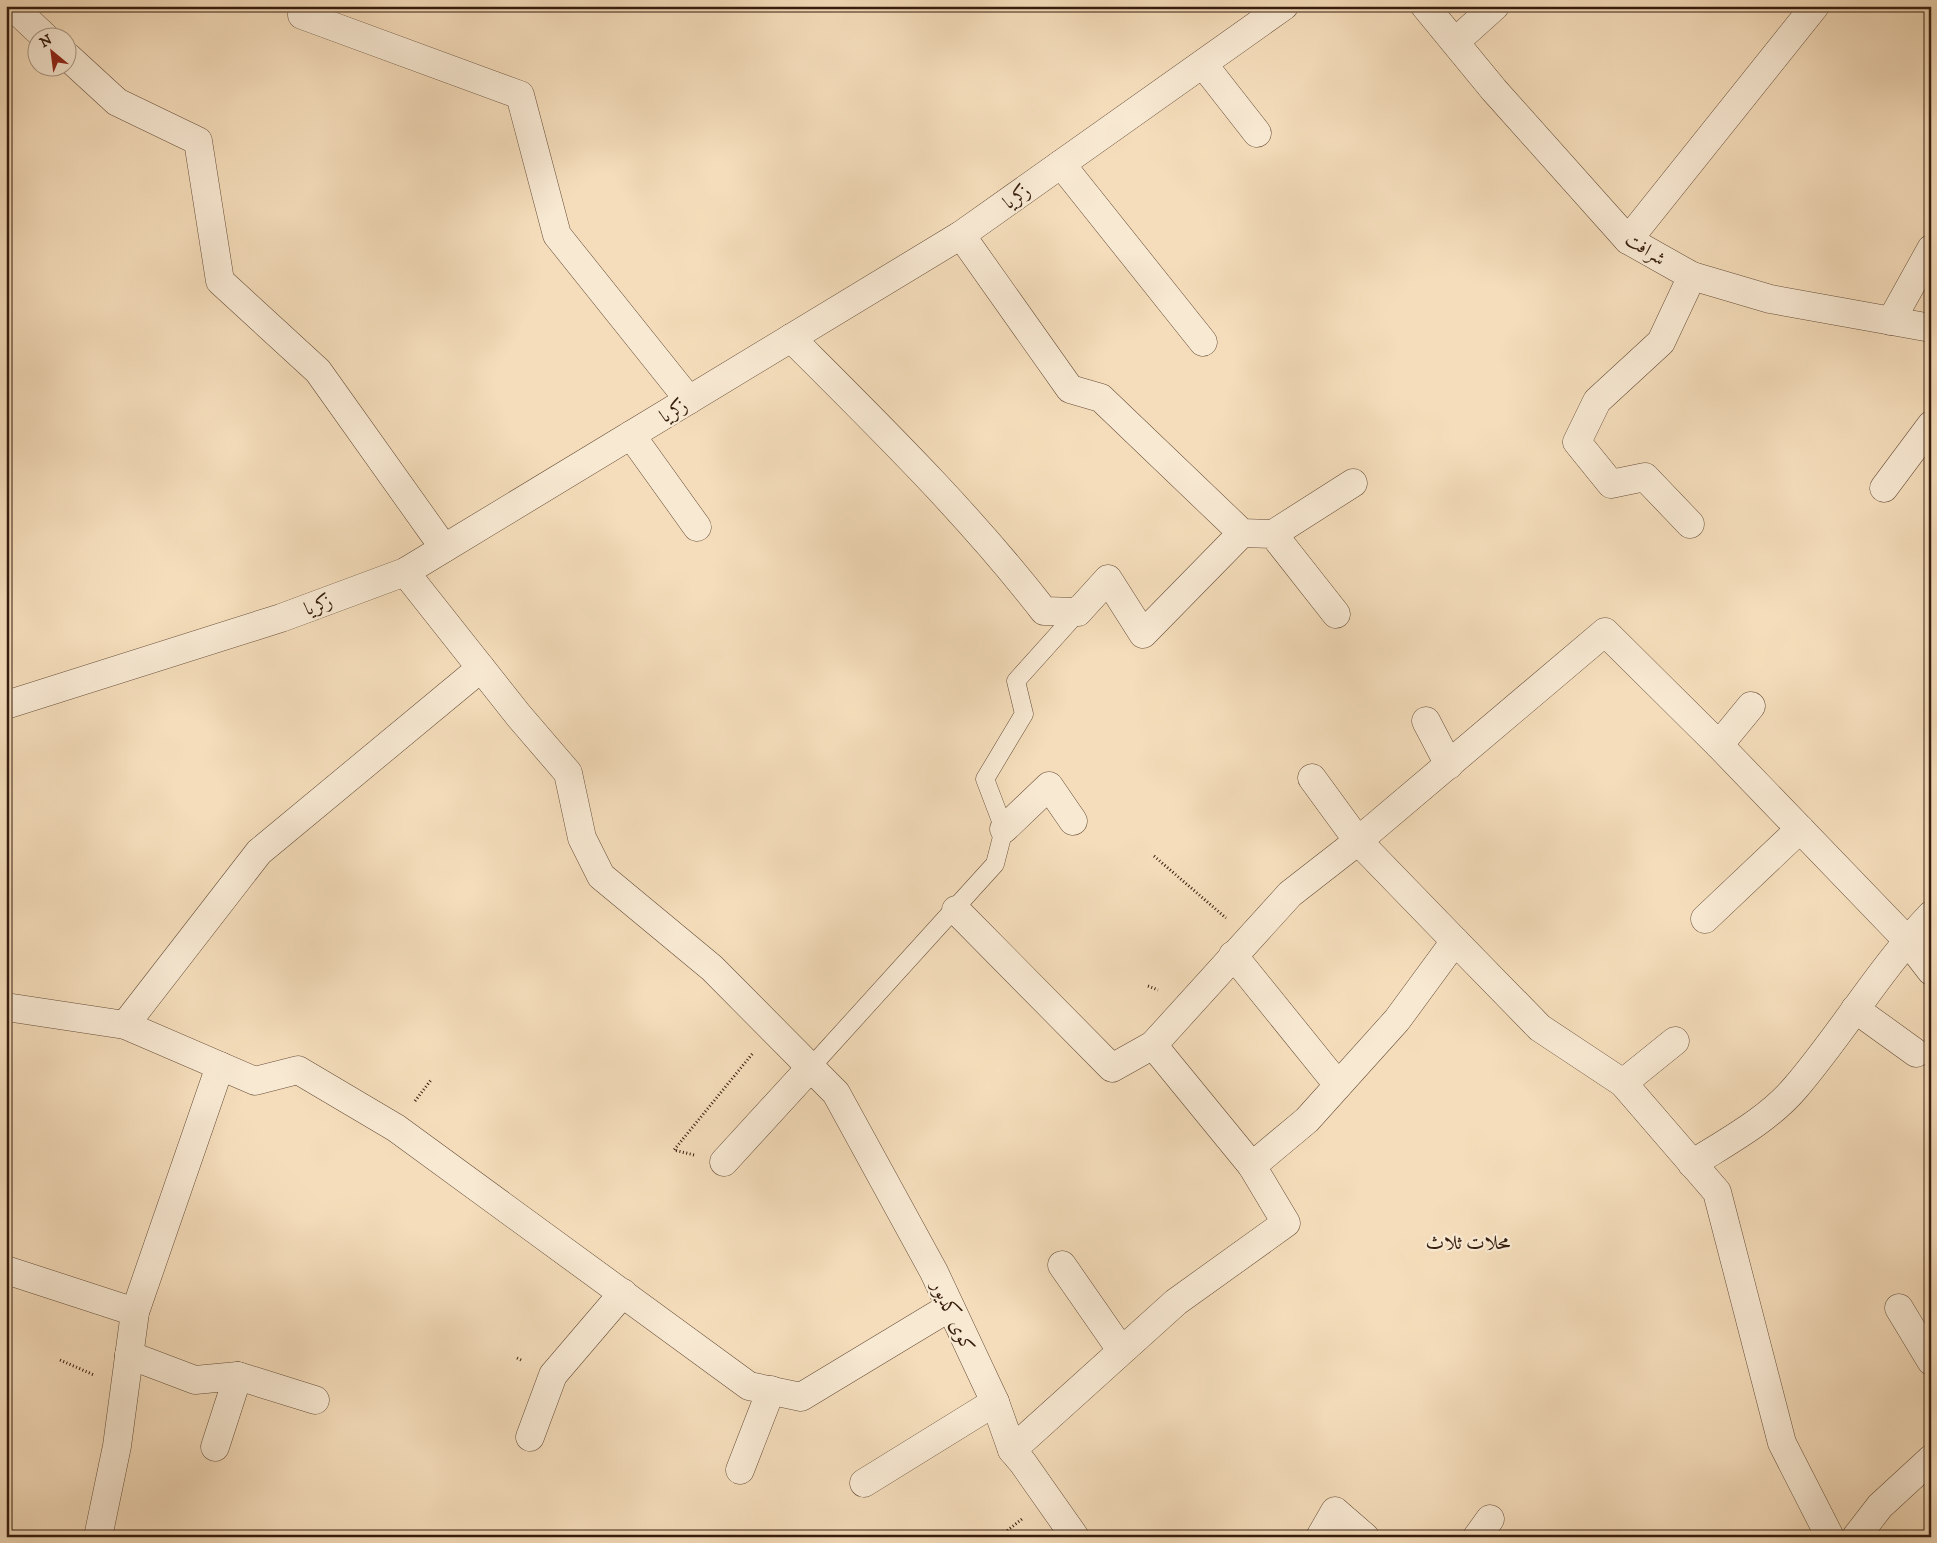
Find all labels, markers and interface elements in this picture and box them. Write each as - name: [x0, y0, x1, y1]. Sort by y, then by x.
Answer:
- north arrow: [28, 28, 78, 78]
- text: N: [37, 31, 56, 52]
- street label: زکریا: [999, 180, 1035, 215]
- street label: شرافت: [1621, 228, 1670, 271]
- street label: زکریا: [656, 394, 692, 428]
- street label: زکریا: [301, 590, 336, 621]
- district label: محلات ثلاث: [1426, 1231, 1510, 1256]
- street label: کوی کدیور: [925, 1275, 980, 1356]

